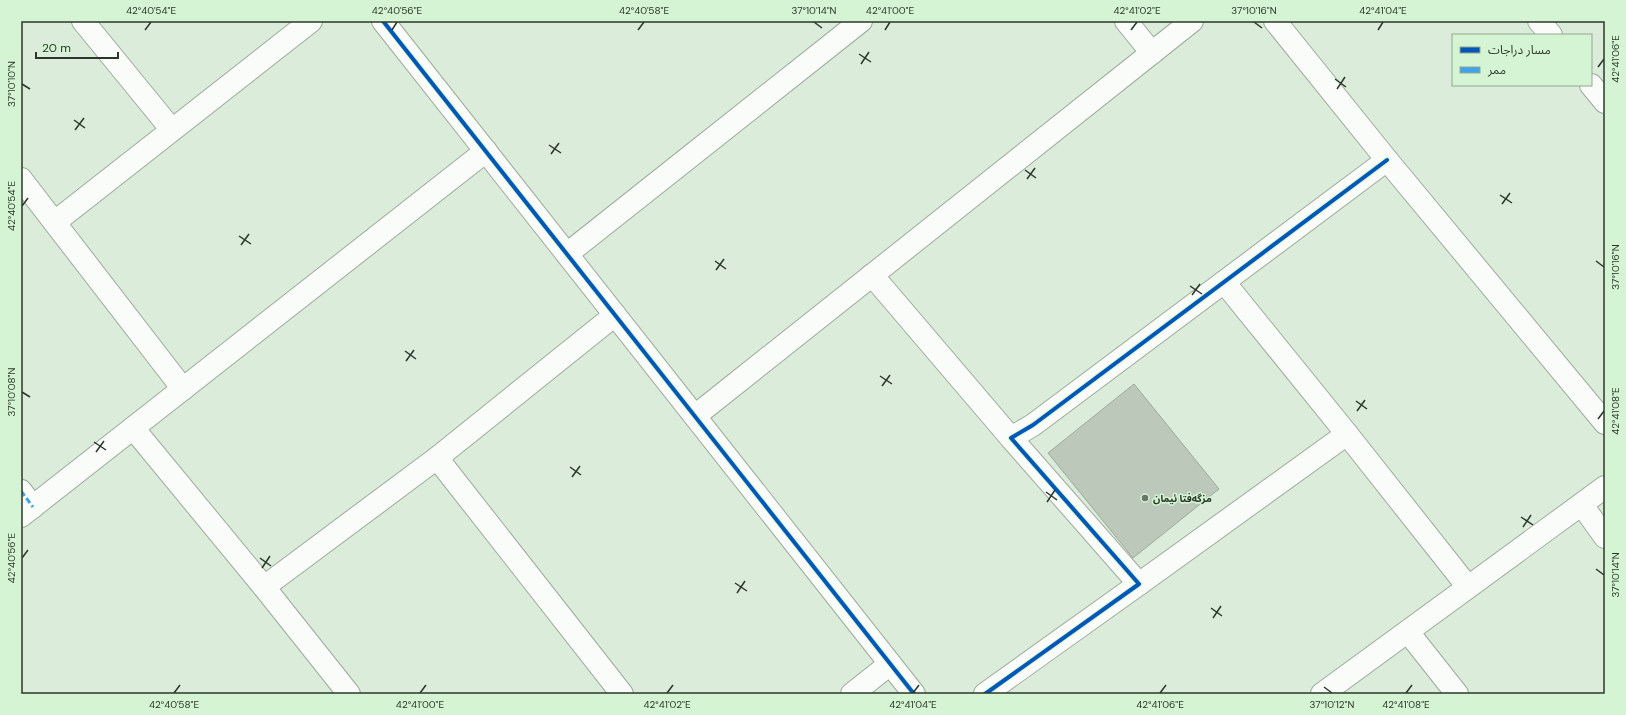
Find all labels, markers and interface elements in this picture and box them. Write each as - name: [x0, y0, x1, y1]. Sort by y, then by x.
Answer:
- text: 42°40'54"E: [126, 4, 176, 17]
- text: 42°40'56"E: [372, 4, 423, 17]
- text: 42°40'58"E: [619, 4, 669, 17]
- text: 37°10'14"N: [791, 4, 837, 17]
- text: 42°41'00"E: [866, 4, 914, 17]
- text: 42°41'02"E: [1113, 4, 1161, 17]
- text: 37°10'16"N: [1231, 4, 1277, 17]
- text: 42°41'04"E: [1359, 4, 1407, 17]
- scale bar: [36, 34, 118, 60]
- legend: [1452, 34, 1592, 86]
- text: 42°41'06"E: [1609, 35, 1622, 83]
- text: 20 m: [42, 40, 71, 56]
- text: مسار دراجات: [1488, 42, 1551, 58]
- text: 37°10'10"N: [5, 61, 18, 107]
- text: ممر: [1487, 62, 1506, 78]
- text: 42°40'54"E: [5, 181, 18, 231]
- text: 37°10'16"N: [1609, 244, 1622, 290]
- text: 37°10'08"N: [5, 368, 18, 416]
- text: 42°41'08"E: [1609, 387, 1622, 435]
- place label: مزگەفتا ئيمان: [1153, 492, 1212, 505]
- marker: مزگەفتا ئيمان: [1140, 493, 1150, 503]
- text: 42°40'56"E: [5, 532, 18, 583]
- text: 37°10'14"N: [1609, 552, 1622, 598]
- text: 42°40'58"E: [149, 698, 199, 711]
- text: 42°41'00"E: [396, 698, 444, 711]
- text: 42°41'02"E: [643, 698, 691, 711]
- text: 42°41'04"E: [889, 698, 937, 711]
- text: 42°41'06"E: [1136, 698, 1184, 711]
- text: 37°10'12"N: [1310, 698, 1354, 711]
- text: 42°41'08"E: [1382, 698, 1430, 711]

